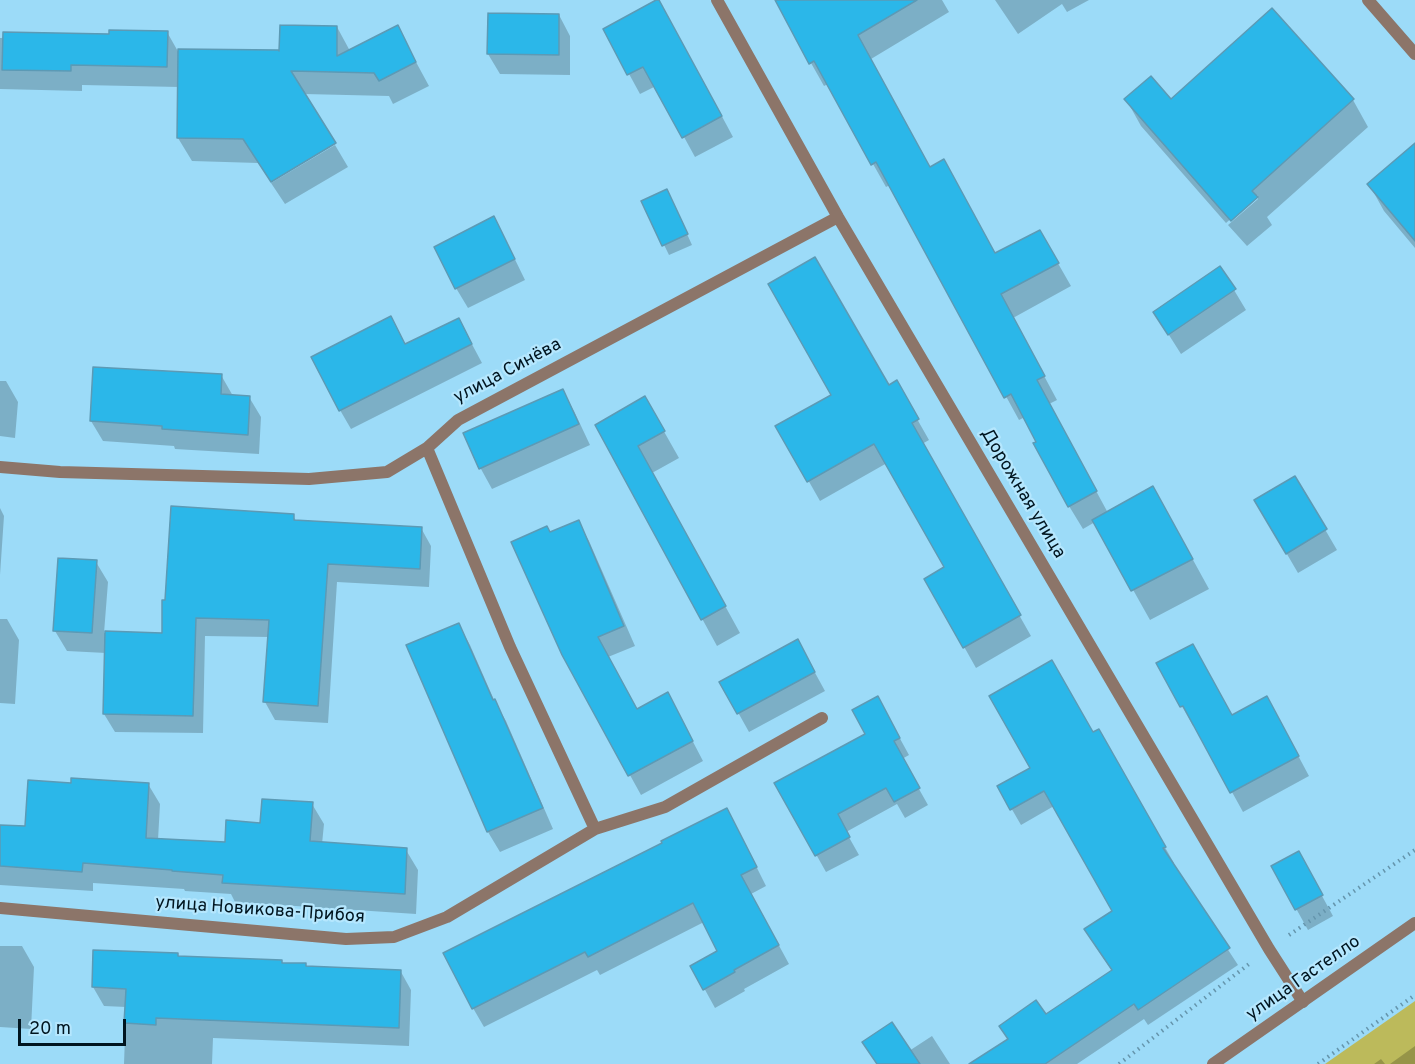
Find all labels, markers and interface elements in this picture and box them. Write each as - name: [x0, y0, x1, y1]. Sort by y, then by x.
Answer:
- street label: улица Синёва: [451, 335, 565, 409]
- street label: Дорожная улица: [975, 425, 1069, 563]
- street label: улица Новикова-Прибоя: [154, 893, 366, 929]
- street label: улица Гастелло: [1243, 932, 1365, 1026]
- scale bar: [21, 1007, 129, 1045]
- text: 20 m: [29, 1018, 71, 1041]

